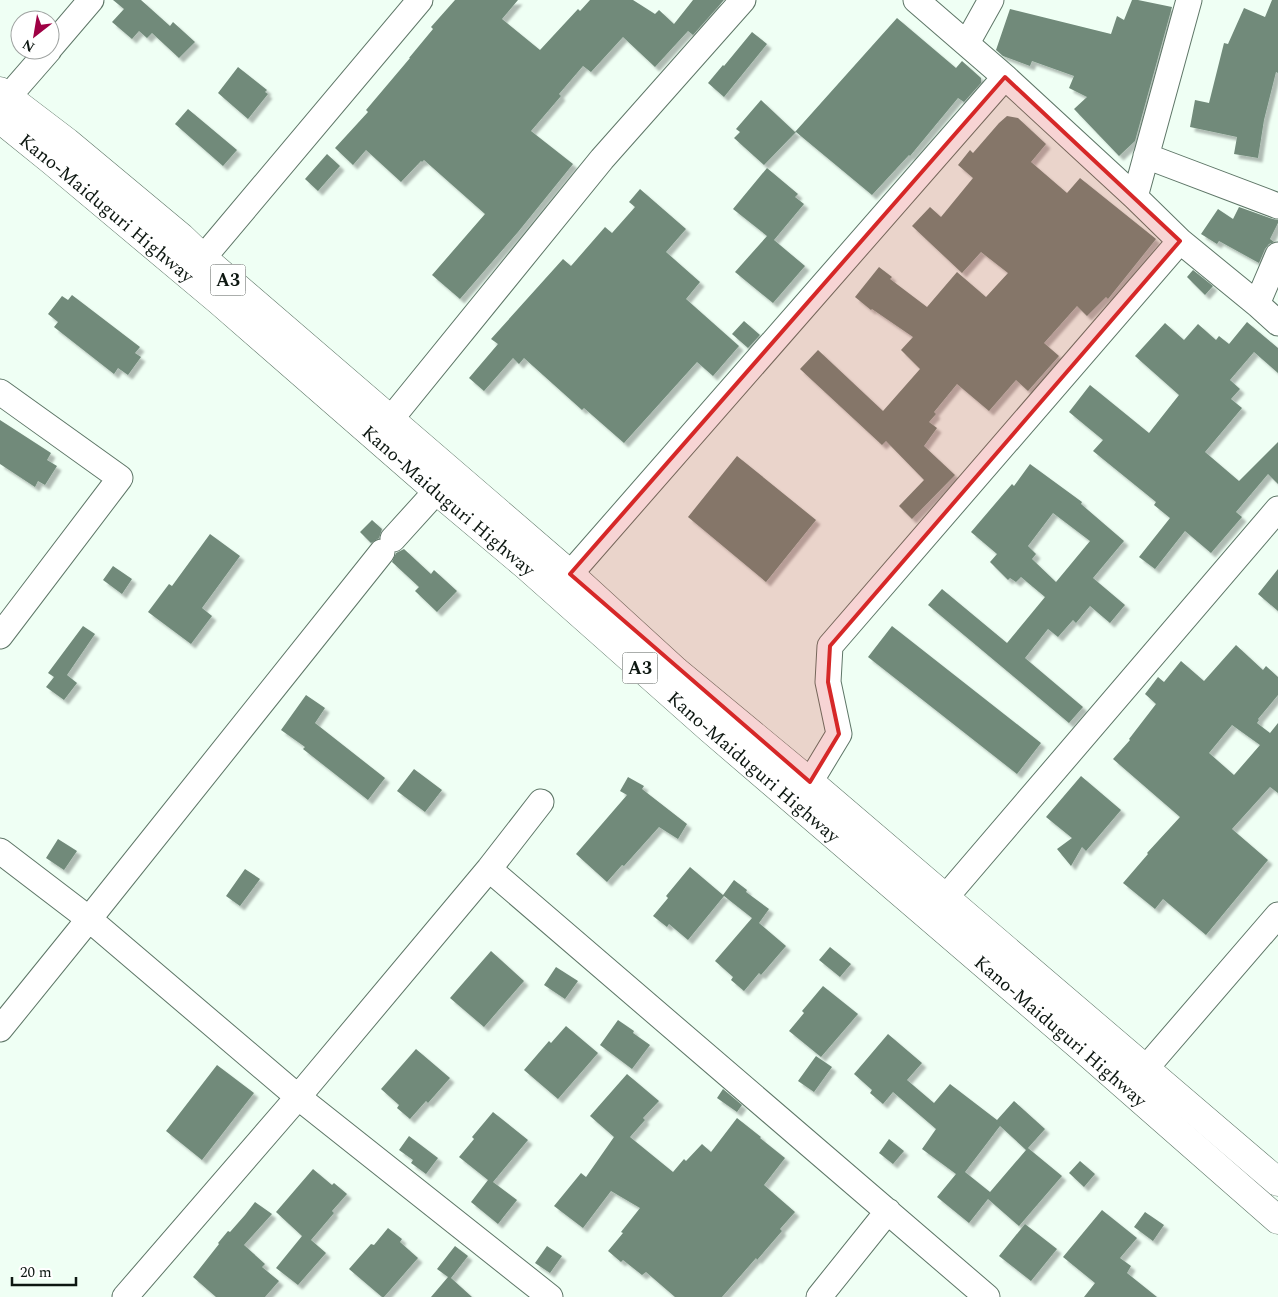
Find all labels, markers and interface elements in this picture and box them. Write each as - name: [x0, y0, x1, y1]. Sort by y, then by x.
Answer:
- north arrow: [10, 10, 60, 60]
- text: N: [18, 34, 39, 58]
- street label: Kano-Maiduguri Highway: [12, 127, 201, 291]
- road number: A3: [210, 264, 246, 296]
- street label: Kano-Maiduguri Highway: [355, 419, 542, 584]
- road number: A3: [622, 652, 658, 684]
- street label: Kano-Maiduguri Highway: [660, 685, 847, 851]
- street label: Kano-Maiduguri Highway: [967, 949, 1154, 1115]
- scale bar: [12, 1254, 76, 1286]
- text: 20 m: [20, 1261, 52, 1284]

